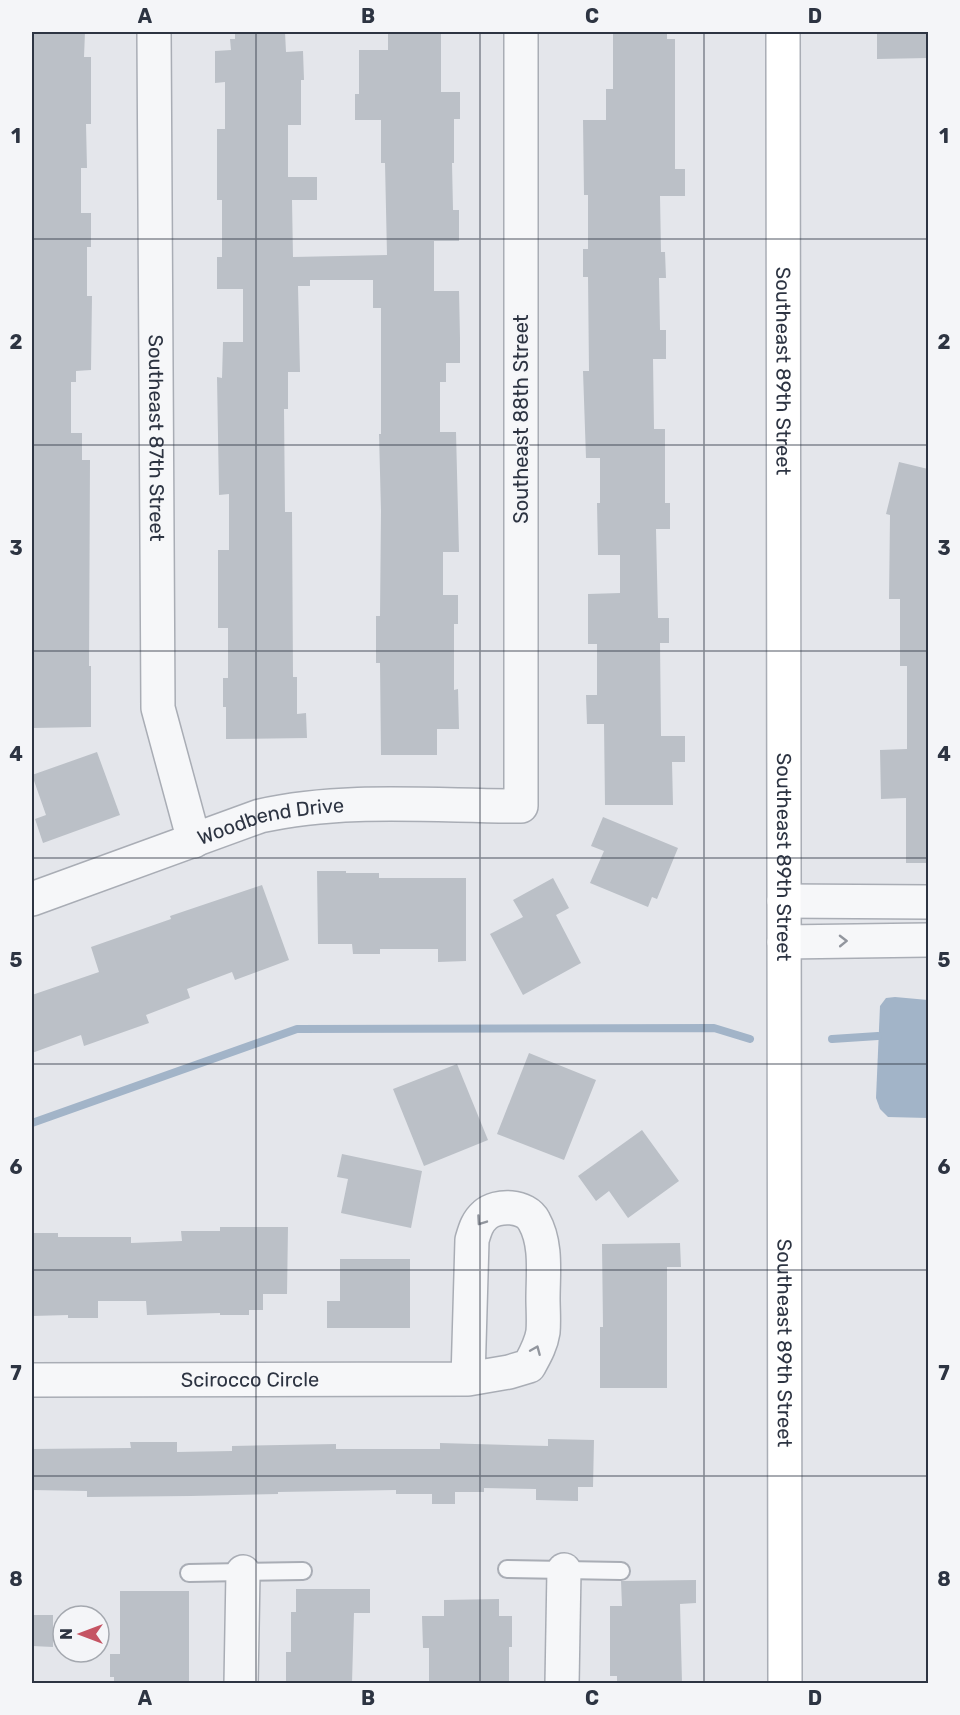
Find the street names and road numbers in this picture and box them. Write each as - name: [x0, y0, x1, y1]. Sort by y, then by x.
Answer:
- street label: Southeast 89th Street: [771, 267, 796, 475]
- street label: Southeast 88th Street: [509, 314, 533, 524]
- street label: Southeast 87th Street: [144, 334, 169, 542]
- street label: Southeast 89th Street: [772, 753, 796, 961]
- street label: Woodbend Drive: [194, 793, 345, 850]
- street label: Southeast 89th Street: [772, 1239, 797, 1447]
- street label: Scirocco Circle: [181, 1367, 319, 1392]

